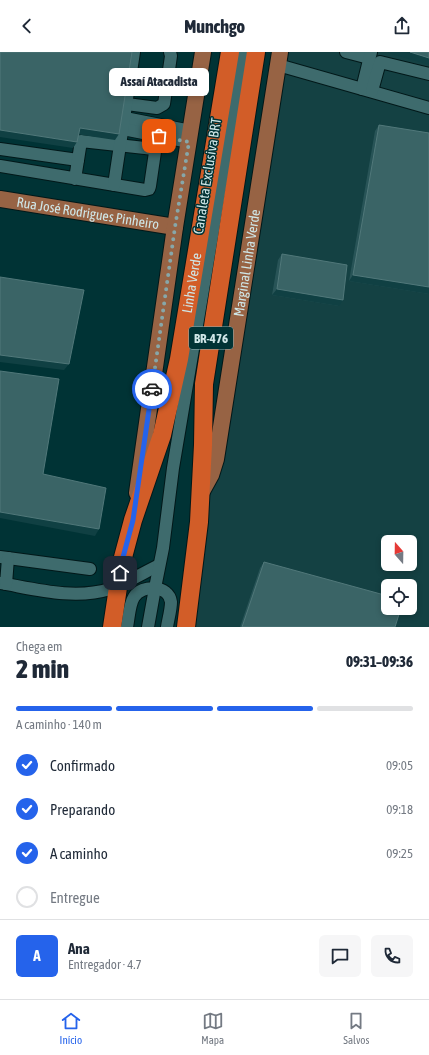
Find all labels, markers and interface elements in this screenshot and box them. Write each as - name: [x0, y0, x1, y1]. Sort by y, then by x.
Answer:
- icon: back: [16, 15, 38, 37]
- icon: share: [391, 15, 413, 37]
- text: Munchgo: [184, 16, 245, 37]
- callout: Assaí Atacadista: [109, 68, 209, 96]
- text: Assaí Atacadista: [121, 74, 197, 89]
- street label: Canaleta Exclusiva BRT: [190, 117, 224, 235]
- pin: [142, 119, 176, 153]
- icon: bag: [148, 125, 170, 147]
- street label: Rua José Rodrigues Pinheiro: [16, 194, 160, 232]
- street label: Marginal Linha Verde: [230, 208, 263, 318]
- street label: Linha Verde: [179, 252, 204, 314]
- road number: BR-476: [189, 327, 233, 349]
- courier: [132, 369, 172, 409]
- icon: car: [141, 378, 163, 400]
- north arrow: [381, 535, 417, 571]
- map controls: [381, 535, 417, 615]
- pin: [103, 556, 137, 590]
- icon: home: [109, 562, 131, 584]
- button: locate: [381, 579, 417, 615]
- text: Chega em: [16, 639, 62, 654]
- text: 09:31–09:36: [346, 653, 413, 670]
- text: 2 min: [16, 654, 69, 684]
- text: A caminho · 140 m: [16, 717, 102, 732]
- icon: check: [16, 754, 38, 776]
- text: Confirmado: [50, 757, 115, 774]
- text: 09:05: [386, 758, 413, 773]
- icon: check: [16, 798, 38, 820]
- text: Preparando: [50, 801, 115, 818]
- text: 09:18: [386, 802, 413, 817]
- icon: check: [16, 842, 38, 864]
- text: A caminho: [50, 845, 108, 862]
- text: 09:25: [386, 846, 413, 861]
- text: Entregue: [50, 889, 100, 906]
- button: chat: [319, 935, 361, 977]
- button: phone: [371, 935, 413, 977]
- text: Ana: [68, 940, 90, 957]
- text: A: [33, 947, 41, 964]
- text: Entregador · 4.7: [68, 957, 142, 972]
- tab: Início: [60, 1010, 82, 1046]
- tab: Mapa: [201, 1010, 224, 1046]
- tab: Salvos: [343, 1010, 369, 1046]

